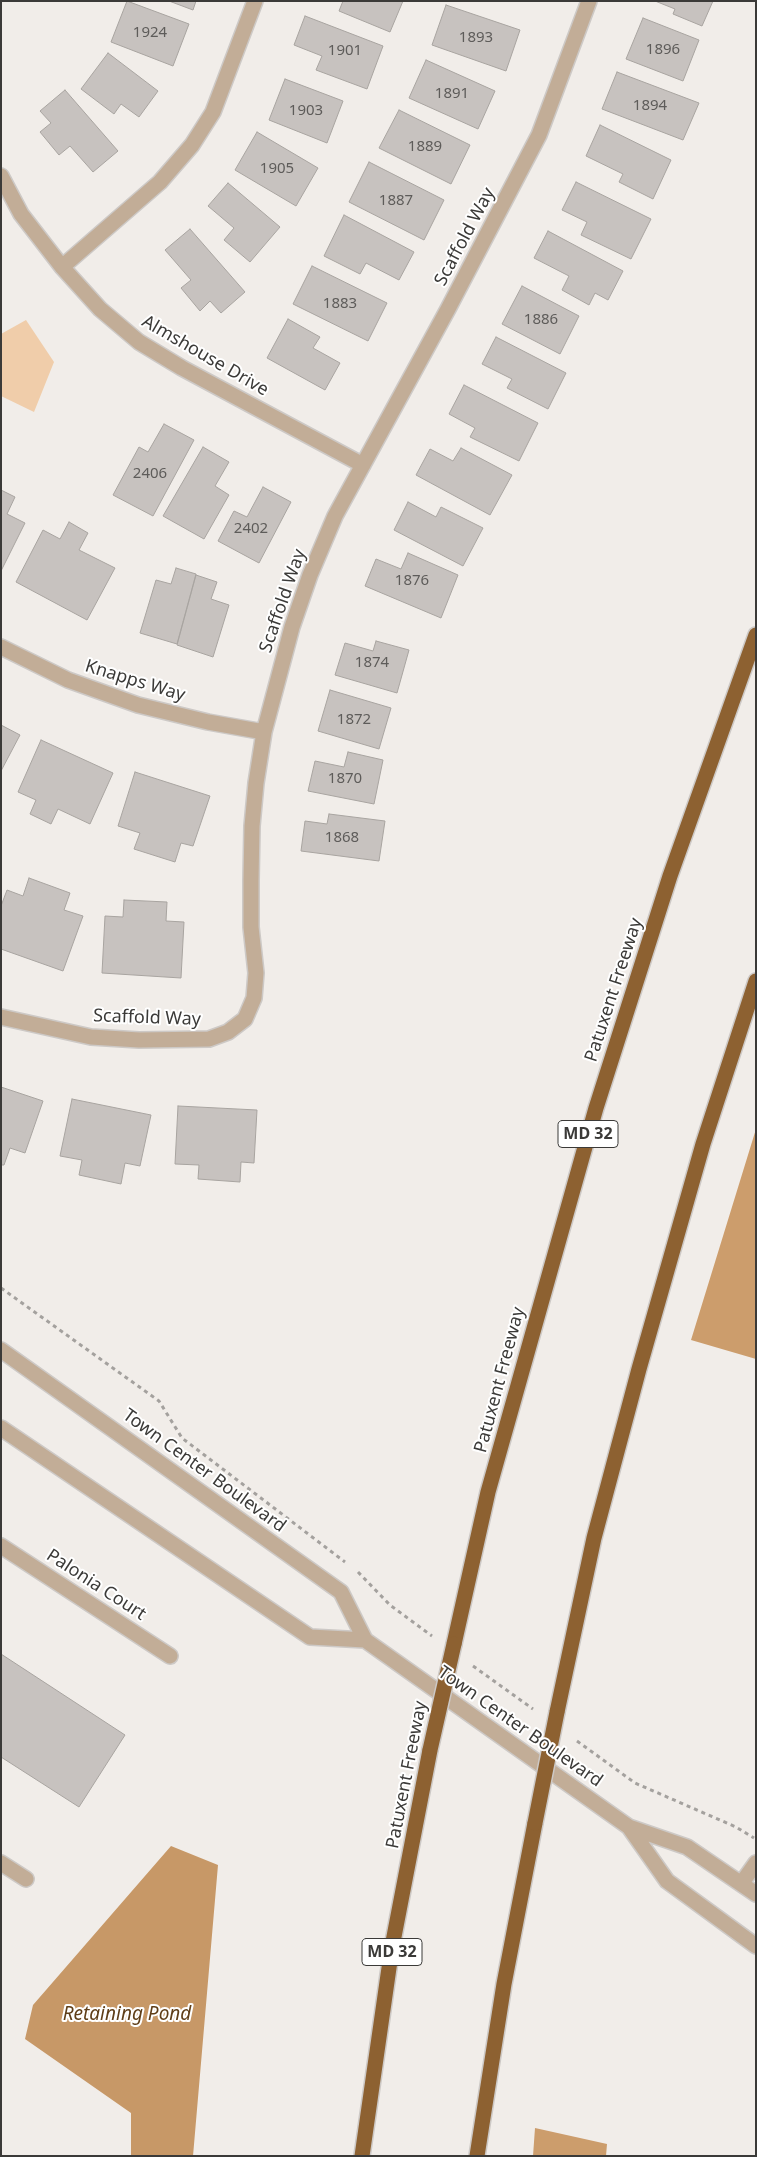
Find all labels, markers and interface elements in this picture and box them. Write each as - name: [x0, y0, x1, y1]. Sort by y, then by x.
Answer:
- house number: 1924: [133, 24, 167, 42]
- house number: 1893: [459, 29, 493, 47]
- house number: 1896: [646, 41, 680, 59]
- house number: 1901: [328, 42, 362, 60]
- house number: 1891: [435, 85, 469, 103]
- house number: 1894: [633, 97, 667, 115]
- house number: 1903: [289, 102, 323, 120]
- house number: 1889: [408, 138, 442, 156]
- house number: 1905: [260, 160, 294, 178]
- street label: Scaffold Way: [430, 184, 500, 290]
- house number: 1887: [379, 192, 413, 210]
- house number: 1883: [323, 295, 357, 313]
- street label: Almshouse Drive: [138, 311, 272, 401]
- house number: 1886: [524, 311, 558, 329]
- house number: 2406: [133, 465, 167, 483]
- house number: 2402: [234, 520, 268, 538]
- street label: Scaffold Way: [255, 546, 311, 656]
- house number: 1876: [395, 572, 429, 590]
- house number: 1874: [355, 654, 389, 672]
- street label: Knapps Way: [82, 656, 188, 706]
- house number: 1872: [337, 711, 371, 729]
- house number: 1870: [328, 770, 362, 788]
- house number: 1868: [325, 829, 359, 847]
- street label: Patuxent Freeway: [581, 915, 647, 1065]
- street label: Scaffold Way: [93, 1005, 201, 1031]
- road number: MD 32: [558, 1120, 618, 1148]
- street label: Patuxent Freeway: [470, 1305, 530, 1455]
- street label: Town Center Boulevard: [118, 1405, 290, 1537]
- street label: Palonia Court: [42, 1545, 150, 1625]
- street label: Town Center Boulevard: [433, 1662, 607, 1792]
- street label: Patuxent Freeway: [382, 1699, 432, 1851]
- road number: MD 32: [362, 1938, 422, 1965]
- water label: Retaining Pond: [63, 2004, 191, 2026]

